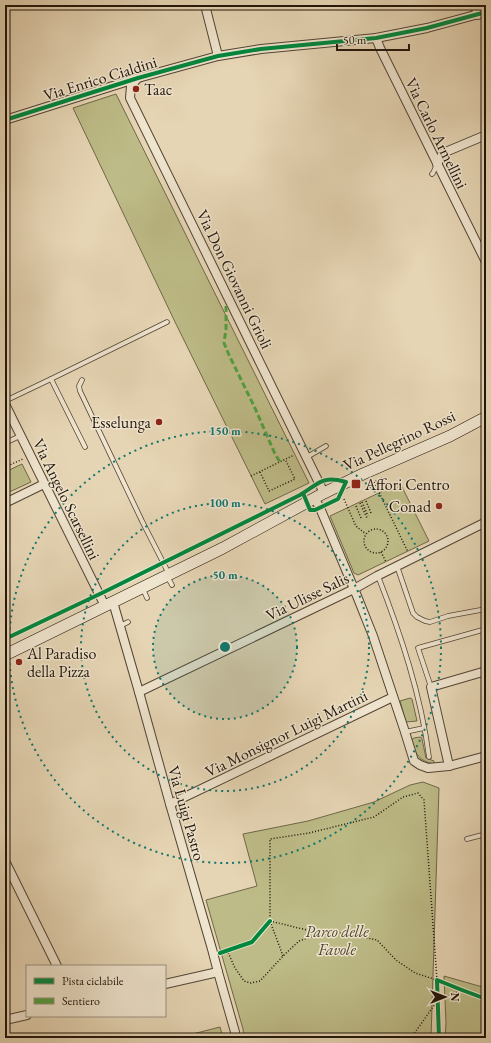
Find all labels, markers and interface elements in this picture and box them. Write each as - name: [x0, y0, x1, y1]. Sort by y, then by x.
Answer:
- scale bar: [337, 26, 409, 52]
- text: 50 m: [343, 32, 367, 48]
- street label: Via Enrico Cialdini: [41, 51, 160, 106]
- street label: Via Carlo Armellini: [401, 74, 473, 192]
- place label: Taac: [144, 79, 172, 100]
- marker: Taac: [131, 84, 141, 94]
- street label: Via Don Giovanni Grioli: [192, 206, 277, 352]
- street label: Via Pellegrino Rossi: [340, 405, 459, 476]
- place label: Esselunga: [91, 412, 152, 433]
- marker: Esselunga: [154, 417, 164, 427]
- text: 150 m: [209, 423, 241, 439]
- street label: Via Angelo Scarsellini: [28, 435, 105, 563]
- place label: Affori Centro: [364, 474, 450, 495]
- marker: Affori Centro: [350, 478, 362, 490]
- text: 100 m: [209, 495, 241, 511]
- place label: Conad: [389, 496, 432, 517]
- marker: Conad: [434, 501, 444, 511]
- text: 50 m: [212, 567, 238, 583]
- street label: Via Ulisse Salis: [262, 567, 352, 626]
- centre of rings: [218, 640, 232, 654]
- place label: Al Paradiso della Pizza: [26, 643, 96, 682]
- marker: Al Paradiso della Pizza: [14, 657, 24, 667]
- street label: Via Monsignor Luigi Martini: [201, 685, 371, 782]
- street label: Via Luigi Pastro: [163, 763, 210, 863]
- park label: Parco delle Favole: [305, 921, 369, 960]
- legend: [26, 965, 166, 1017]
- text: Pista ciclabile: [62, 973, 124, 989]
- north arrow: [425, 977, 465, 1017]
- text: Sentiero: [62, 993, 100, 1009]
- text: N: [448, 993, 462, 1002]

